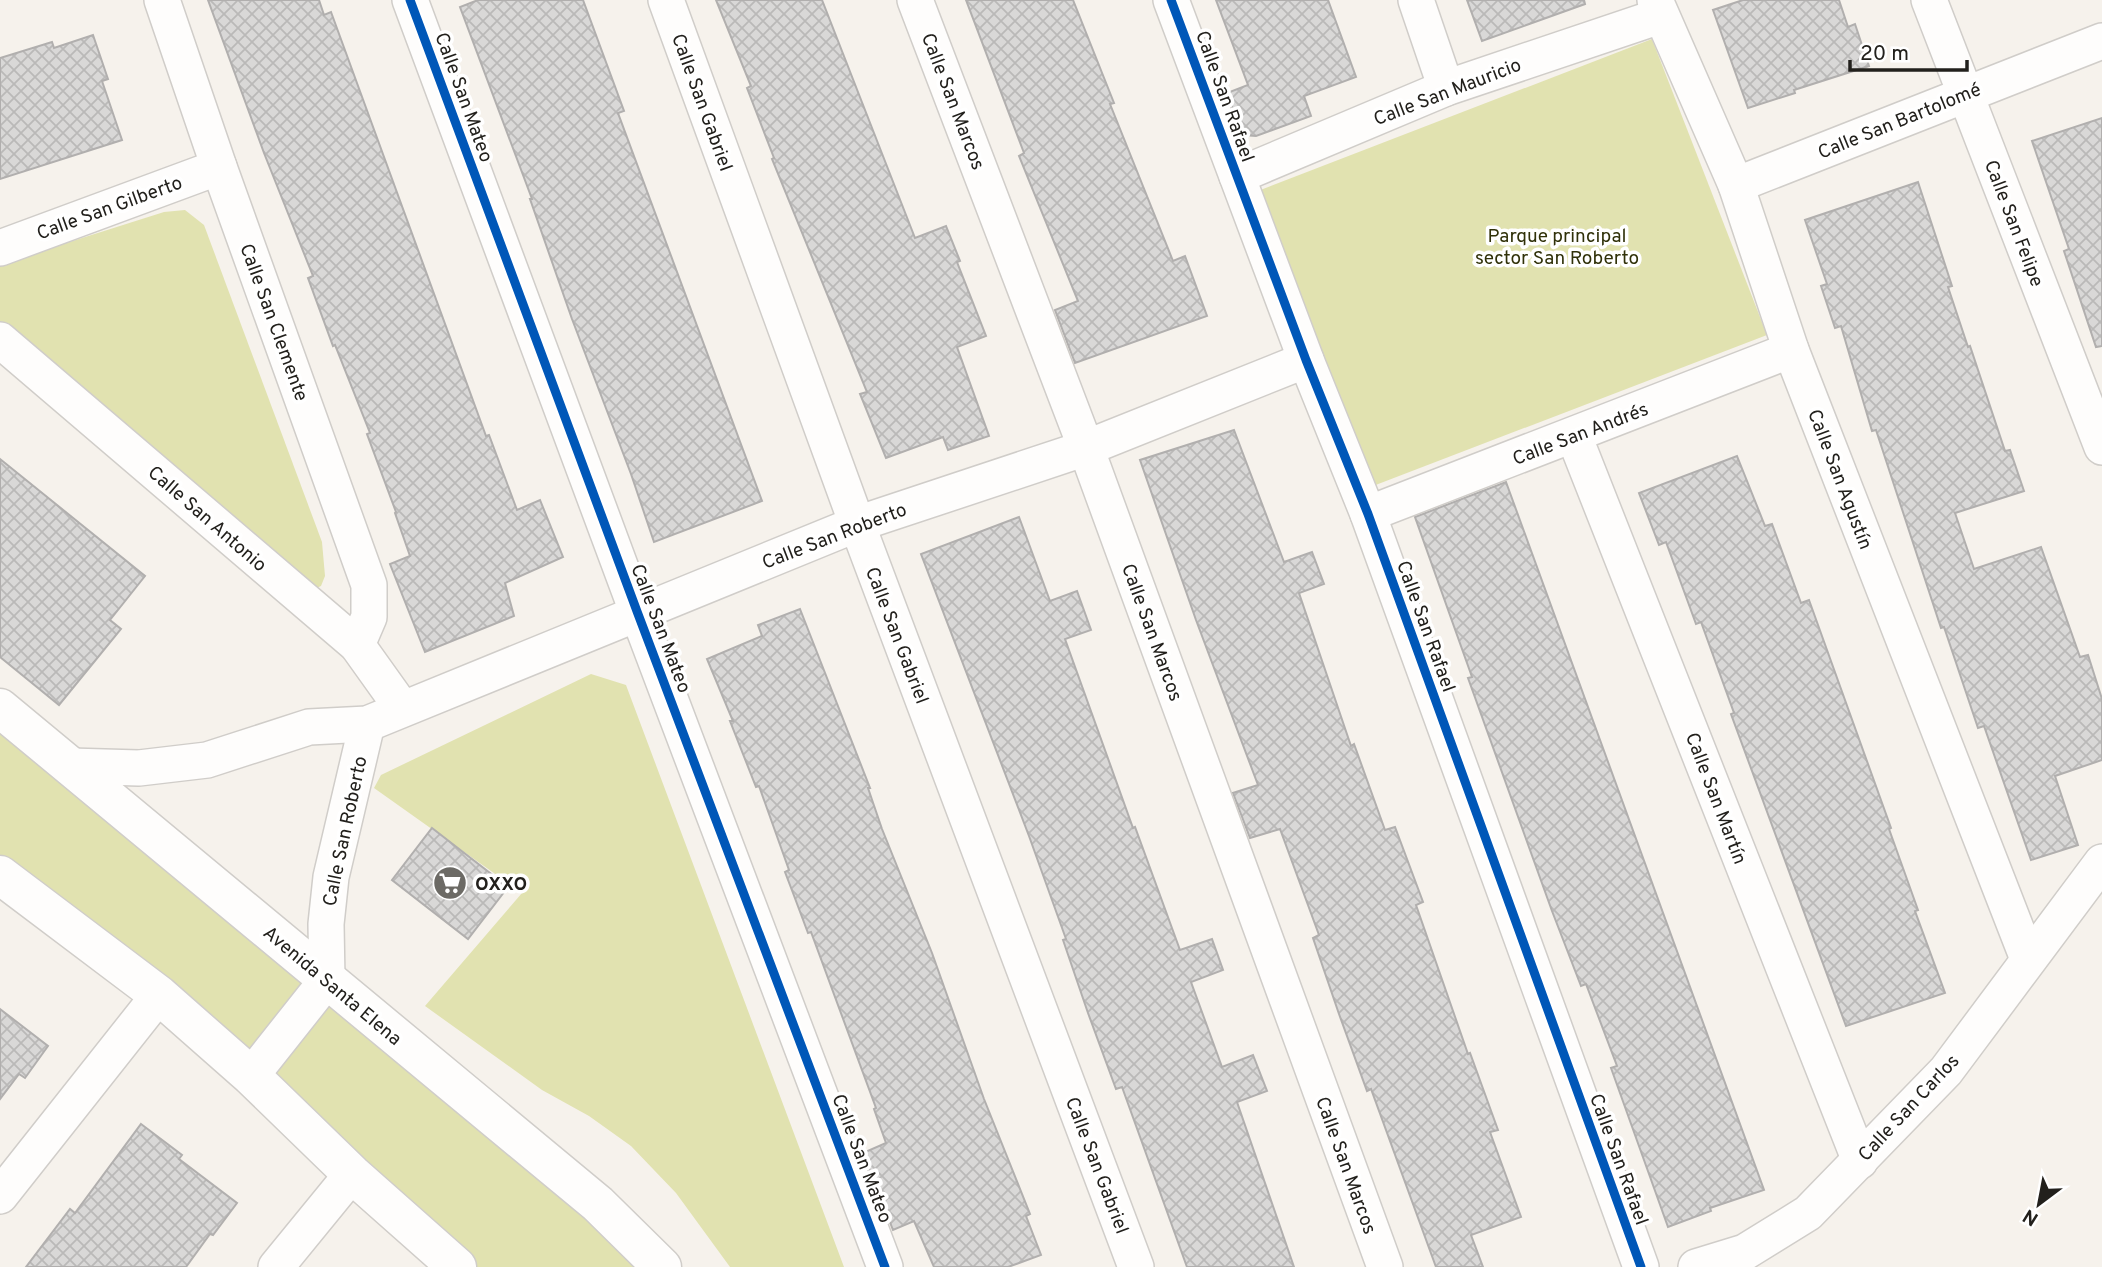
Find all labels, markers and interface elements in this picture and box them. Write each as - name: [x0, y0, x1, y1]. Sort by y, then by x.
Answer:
- street label: Calle San Rafael: [1189, 28, 1259, 166]
- scale bar: [1850, 28, 1967, 72]
- street label: Calle San Mateo: [429, 30, 498, 166]
- street label: Calle San Marcos: [915, 30, 989, 173]
- street label: Calle San Gabriel: [665, 31, 737, 175]
- text: 20 m: [1860, 41, 1909, 68]
- street label: Calle San Mauricio: [1370, 54, 1525, 132]
- street label: Calle San Bartolomé: [1815, 78, 1985, 166]
- street label: Calle San Felipe: [1978, 157, 2048, 291]
- street label: Calle San Gilberto: [34, 171, 186, 246]
- park label: Parque principal sector San Roberto: [1475, 225, 1639, 271]
- street label: Calle San Clemente: [233, 241, 313, 405]
- street label: Calle San Andrés: [1509, 398, 1652, 472]
- street label: Calle San Agustín: [1801, 406, 1877, 553]
- street label: Calle San Antonio: [142, 461, 271, 578]
- street label: Calle San Roberto: [759, 498, 911, 576]
- street label: Calle San Rafael: [1390, 558, 1460, 696]
- street label: Calle San Mateo: [625, 561, 696, 697]
- street label: Calle San Marcos: [1115, 561, 1187, 705]
- street label: Calle San Gabriel: [859, 564, 933, 708]
- street label: Calle San Martín: [1679, 730, 1751, 868]
- street label: Calle San Roberto: [318, 754, 374, 909]
- supermarket icon: OXXO: [431, 864, 469, 902]
- place label: OXXO: [475, 873, 527, 897]
- street label: Avenida Santa Elena: [257, 922, 406, 1052]
- street label: Calle San Carlos: [1854, 1050, 1965, 1167]
- street label: Calle San Mateo: [826, 1091, 897, 1227]
- street label: Calle San Rafael: [1583, 1091, 1653, 1229]
- street label: Calle San Gabriel: [1059, 1094, 1133, 1238]
- street label: Calle San Marcos: [1309, 1094, 1381, 1238]
- north arrow: [2004, 1169, 2074, 1239]
- text: N: [2019, 1203, 2043, 1231]

